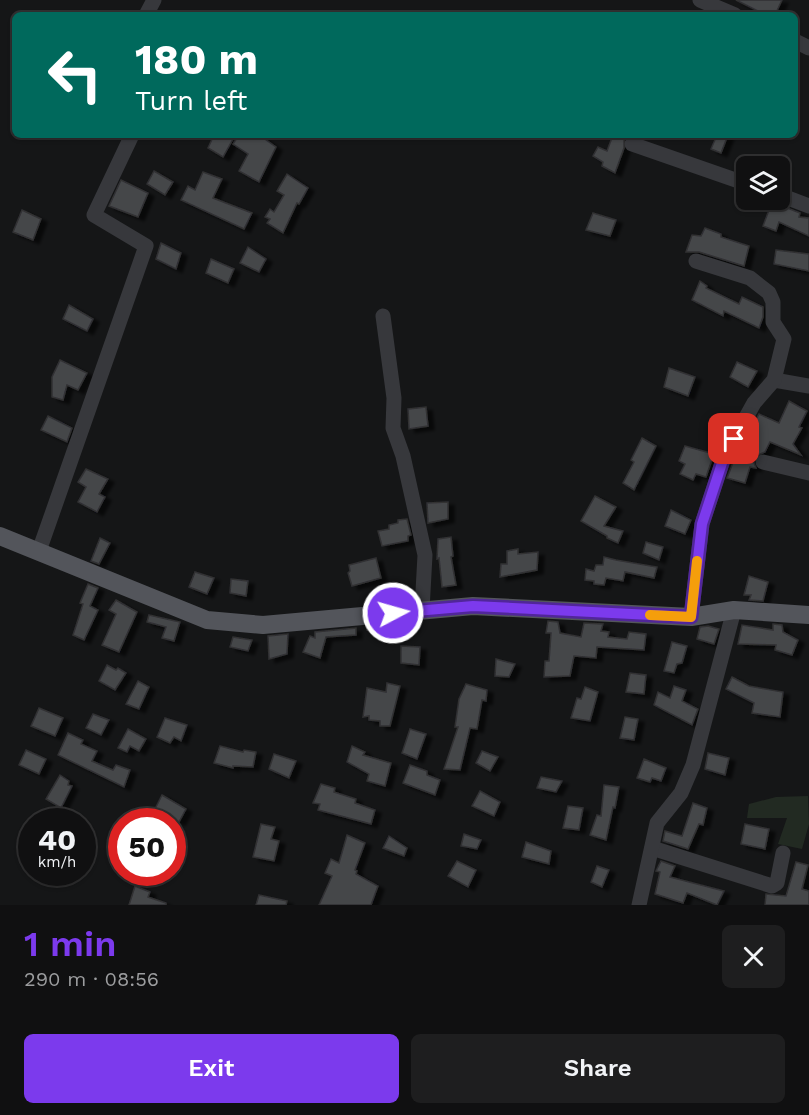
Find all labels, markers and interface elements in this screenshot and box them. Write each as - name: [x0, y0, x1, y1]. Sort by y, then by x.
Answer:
- text: 180 m: [135, 35, 258, 84]
- icon: left: [36, 36, 114, 114]
- text: Turn left: [135, 85, 247, 117]
- map controls: [736, 156, 790, 210]
- button: layers: [736, 156, 790, 210]
- pin: [708, 413, 759, 464]
- icon: arrive: [717, 422, 750, 455]
- position arrow: [361, 581, 425, 645]
- speed limit sign: 50: [108, 808, 186, 886]
- text: 40: [38, 822, 76, 857]
- text: km/h: [38, 853, 76, 871]
- text: 1 min: [24, 923, 116, 965]
- button: close: [722, 925, 785, 988]
- text: 290 m · 08:56: [24, 967, 159, 991]
- button: Exit: [24, 1034, 399, 1103]
- button: Share: [411, 1034, 785, 1103]

